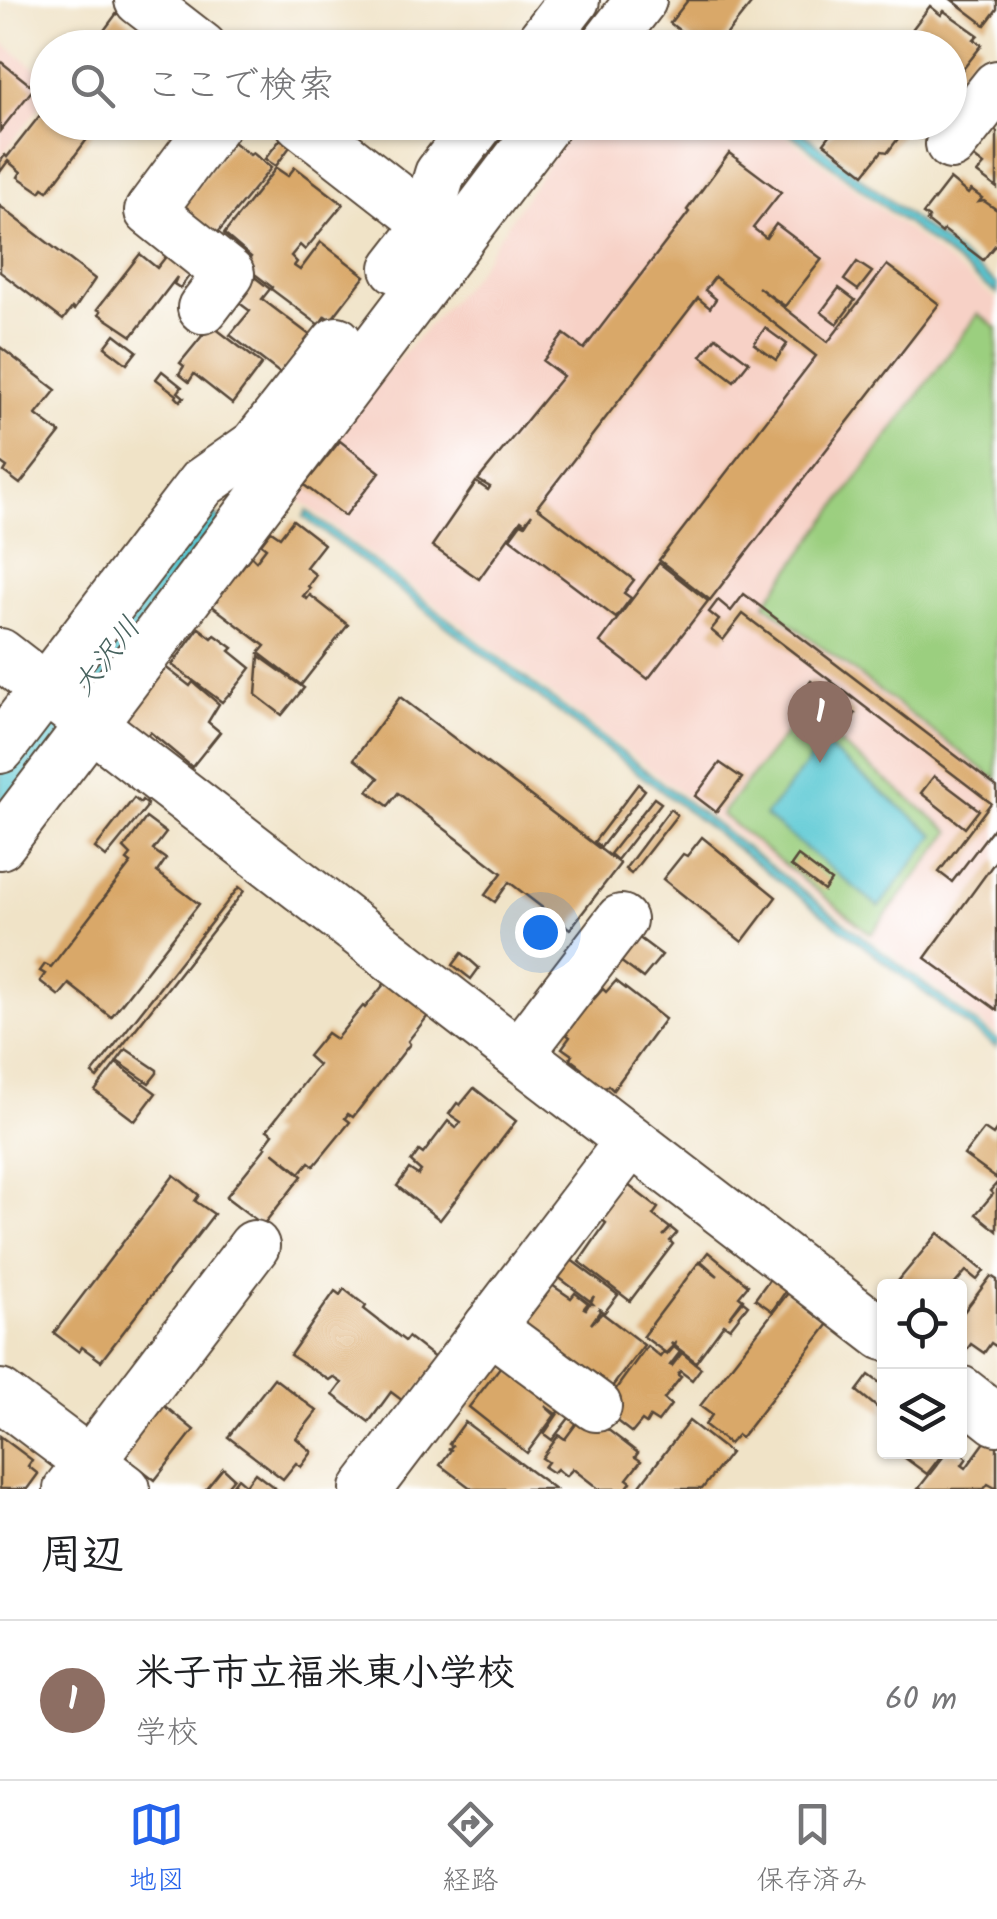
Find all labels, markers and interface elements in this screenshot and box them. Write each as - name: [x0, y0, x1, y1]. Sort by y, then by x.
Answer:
- search box: [30, 30, 967, 140]
- text: ここで検索: [145, 57, 335, 117]
- icon: search: [65, 58, 120, 113]
- water label: 大沢川: [61, 607, 154, 707]
- pin: 1: [788, 680, 852, 763]
- your location: [515, 907, 566, 958]
- map controls: [877, 1279, 967, 1459]
- button: locate: [877, 1279, 967, 1369]
- button: layers: [877, 1369, 967, 1459]
- text: 周辺: [40, 1523, 124, 1590]
- text: 米子市立福米東小学校: [135, 1645, 515, 1705]
- text: 1: [68, 1675, 77, 1726]
- text: 60 m: [885, 1675, 957, 1726]
- text: 学校: [135, 1708, 199, 1759]
- tab: 地図: [129, 1797, 185, 1904]
- tab: 経路: [442, 1797, 498, 1904]
- tab: 保存済み: [756, 1797, 868, 1904]

